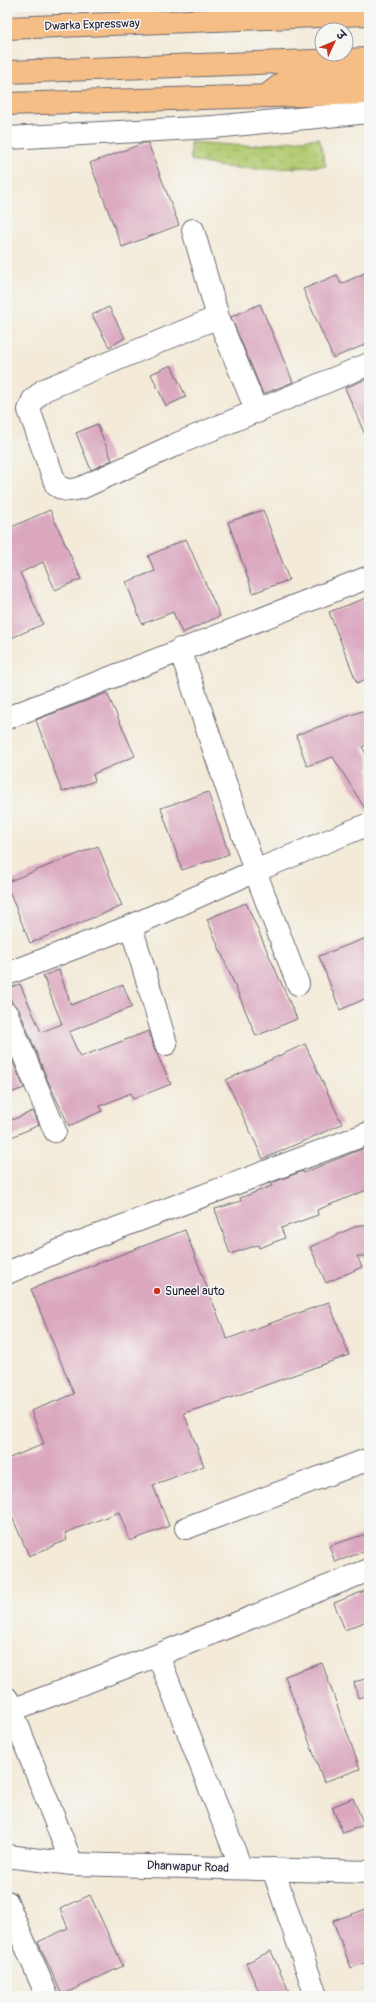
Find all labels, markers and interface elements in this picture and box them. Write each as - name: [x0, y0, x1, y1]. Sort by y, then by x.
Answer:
- street label: Dwarka Expressway: [44, 16, 140, 34]
- north arrow: [314, 22, 354, 62]
- text: उ: [333, 28, 349, 44]
- place label: Suneel auto: [165, 1284, 225, 1299]
- marker: Suneel auto: [152, 1286, 162, 1296]
- street label: Dhanwapur Road: [147, 1858, 229, 1876]

